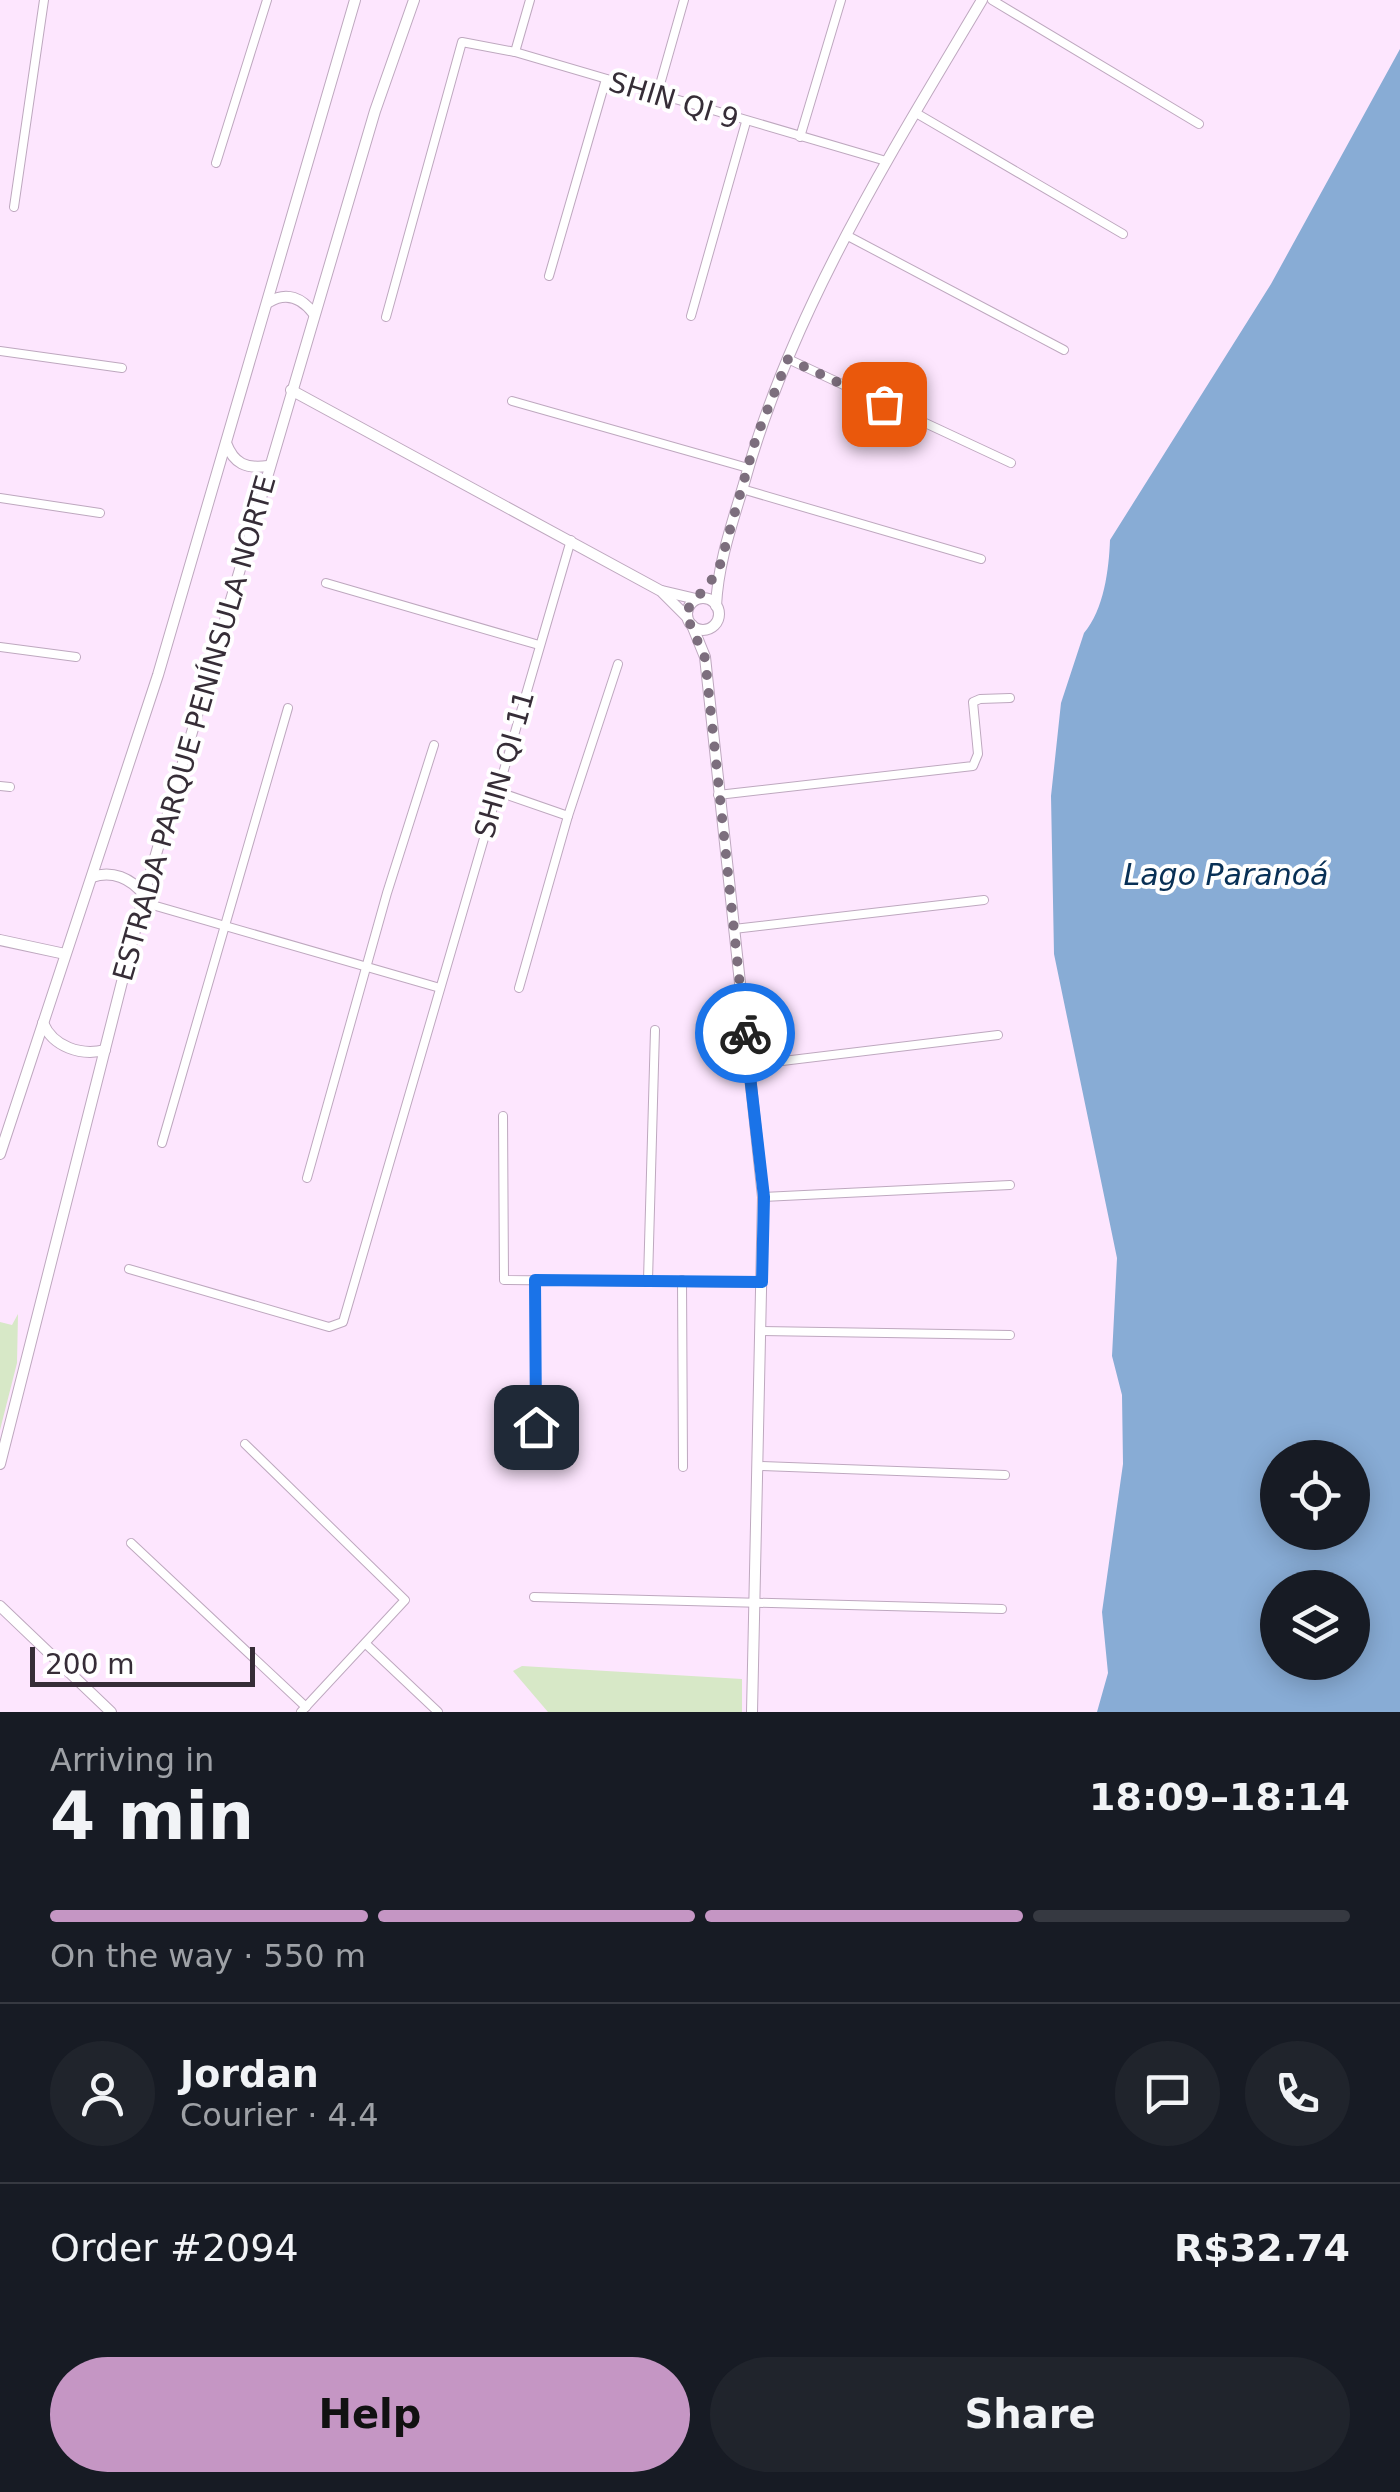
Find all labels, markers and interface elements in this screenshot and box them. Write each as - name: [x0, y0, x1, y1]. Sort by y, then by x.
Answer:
- street label: SHIN QI 9: [605, 65, 743, 136]
- pin: [842, 362, 927, 447]
- icon: bag: [857, 377, 912, 432]
- street label: ESTRADA PARQUE PENÍNSULA NORTE: [105, 471, 283, 985]
- street label: SHIN QI 11: [468, 687, 541, 842]
- water label: Lago Paranoá: [1124, 857, 1328, 892]
- courier: [695, 983, 795, 1083]
- icon: bike: [718, 1006, 773, 1061]
- pin: [494, 1385, 579, 1470]
- icon: home: [509, 1400, 564, 1455]
- map controls: [1260, 1440, 1370, 1680]
- button: locate: [1260, 1440, 1370, 1550]
- button: layers: [1260, 1570, 1370, 1680]
- scale bar: [30, 1642, 255, 1686]
- text: 200 m: [45, 1648, 135, 1681]
- text: Arriving in: [50, 1741, 214, 1779]
- text: 18:09–18:14: [1089, 1775, 1350, 1819]
- text: 4 min: [50, 1779, 254, 1854]
- text: On the way · 550 m: [50, 1937, 366, 1975]
- button: person: [50, 2041, 155, 2146]
- button: chat: [1115, 2041, 1220, 2146]
- button: phone: [1245, 2041, 1350, 2146]
- text: Jordan: [180, 2052, 319, 2096]
- text: Courier · 4.4: [180, 2096, 379, 2134]
- text: Order #2094: [50, 2226, 299, 2270]
- text: R$32.74: [1174, 2226, 1350, 2270]
- button: Help: [50, 2357, 690, 2472]
- button: Share: [710, 2357, 1350, 2472]

